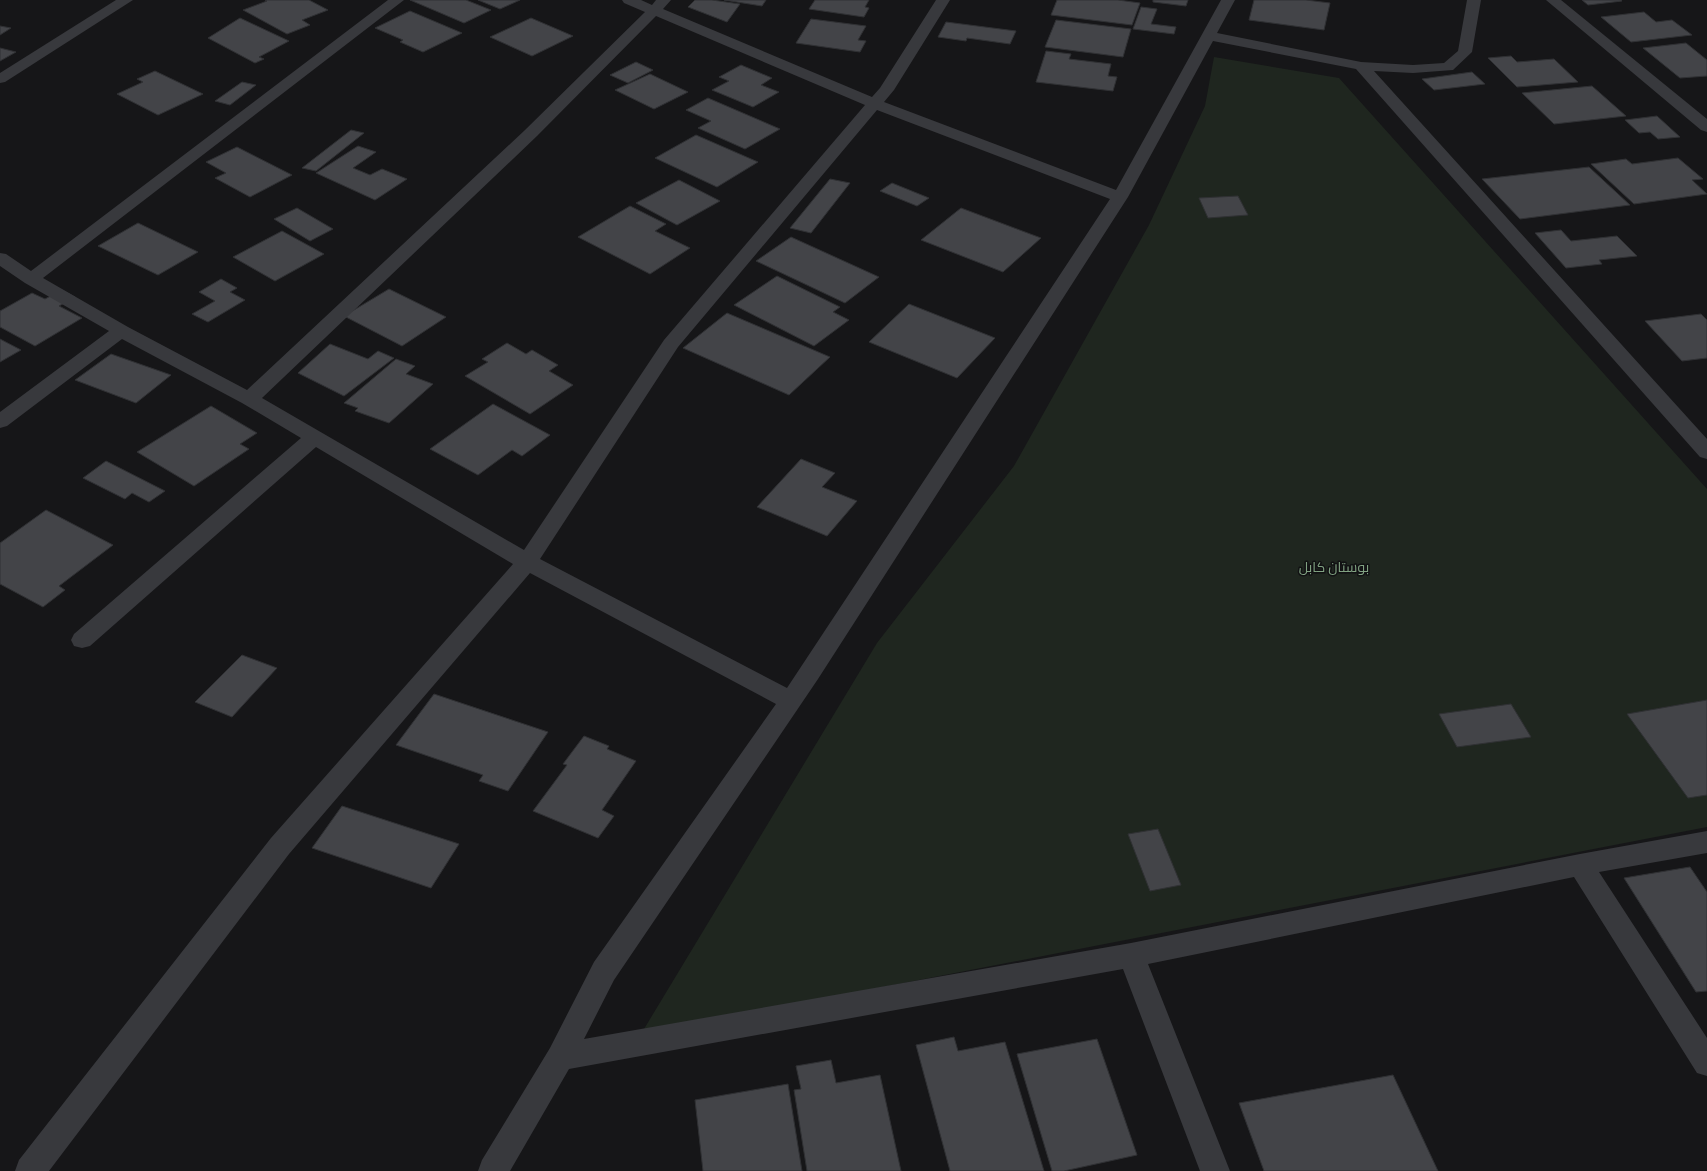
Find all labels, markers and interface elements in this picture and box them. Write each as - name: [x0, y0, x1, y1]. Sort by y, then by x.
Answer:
- park label: بوستان کابل: [1299, 558, 1369, 575]

